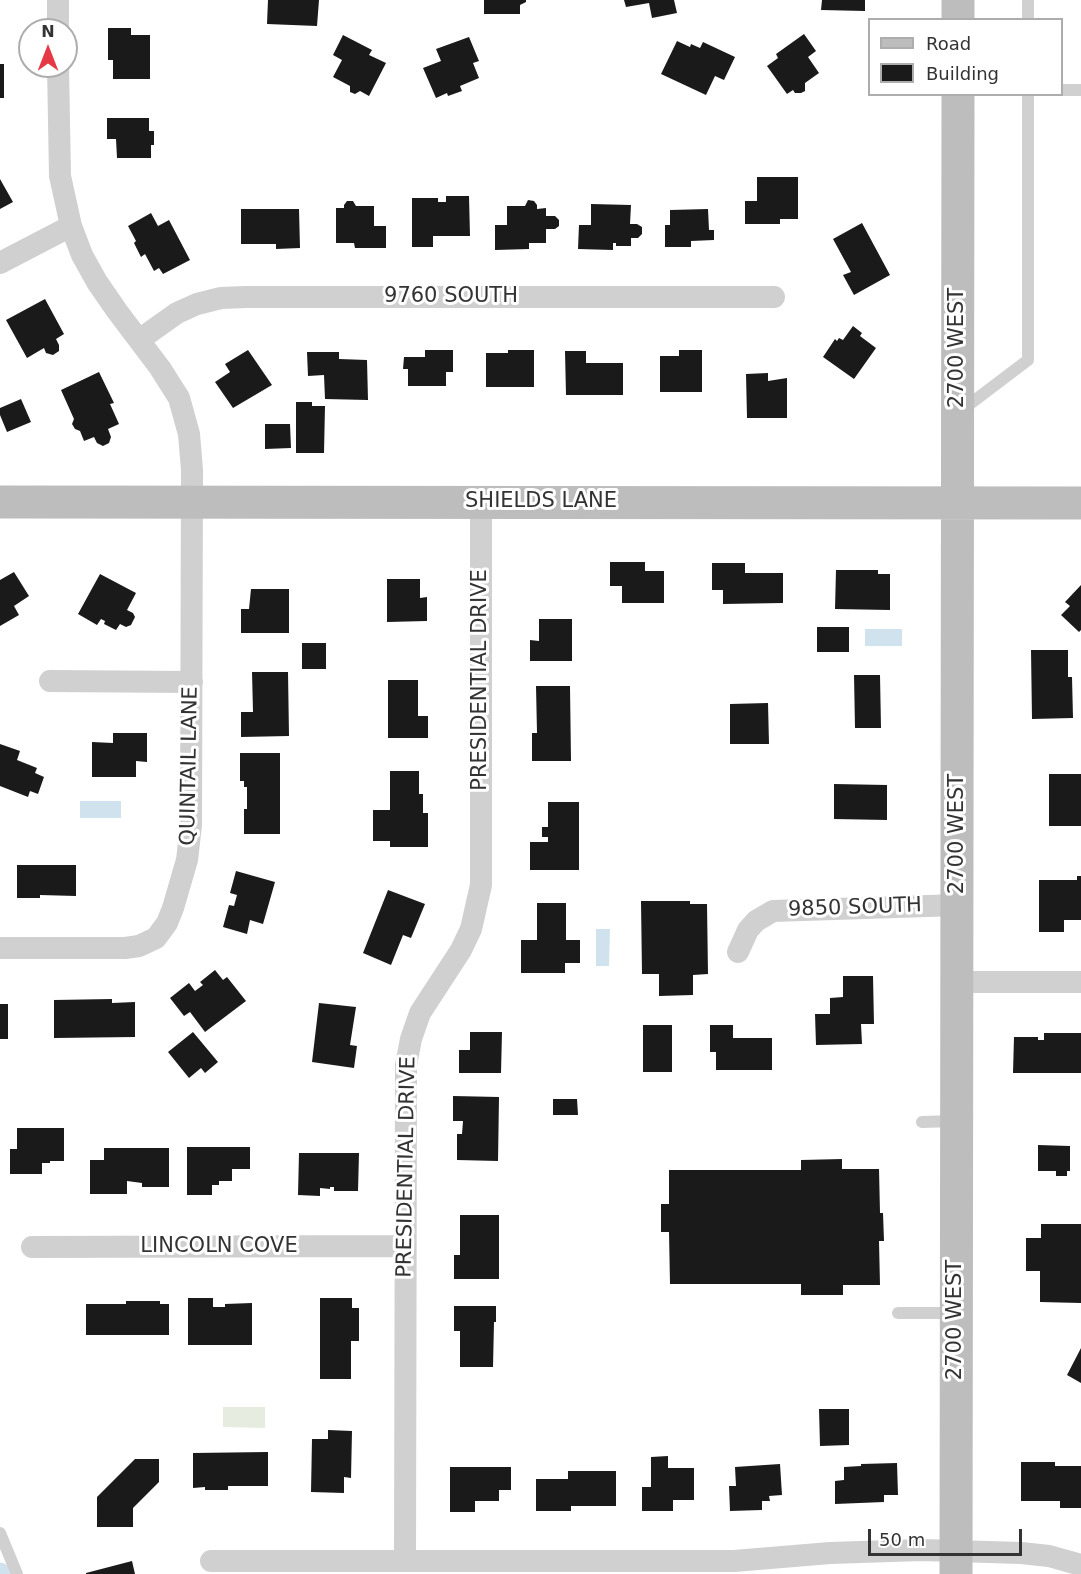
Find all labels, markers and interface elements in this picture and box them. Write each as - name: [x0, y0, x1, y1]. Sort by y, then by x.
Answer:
- north arrow: [18, 18, 78, 78]
- legend: [868, 18, 1063, 96]
- text: N: [41, 22, 55, 41]
- text: Road: [926, 33, 971, 54]
- text: Building: [926, 63, 999, 84]
- street label: 9760 SOUTH: [384, 284, 518, 310]
- street label: 2700 WEST: [945, 288, 971, 408]
- street label: SHIELDS LANE: [465, 489, 617, 515]
- street label: PRESIDENTIAL DRIVE: [468, 569, 494, 791]
- street label: QUINTAIL LANE: [176, 686, 204, 846]
- street label: 2700 WEST: [945, 774, 971, 894]
- street label: 9850 SOUTH: [788, 893, 922, 923]
- street label: PRESIDENTIAL DRIVE: [392, 1056, 422, 1278]
- street label: LINCOLN COVE: [140, 1234, 298, 1260]
- street label: 2700 WEST: [943, 1260, 969, 1380]
- scale bar: [871, 1517, 1026, 1555]
- text: 50 m: [879, 1529, 925, 1550]

